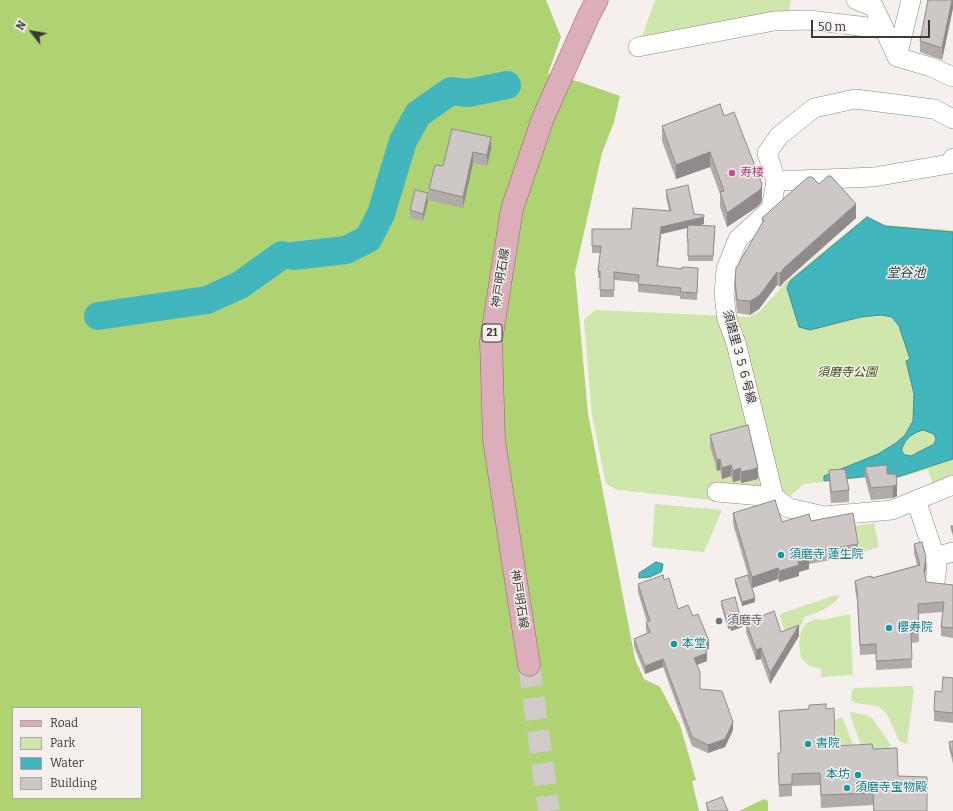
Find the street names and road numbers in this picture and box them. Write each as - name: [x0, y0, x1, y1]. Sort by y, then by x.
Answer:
- street label: 神戸明石線: [489, 247, 513, 309]
- street label: 須磨里３５６号線: [720, 309, 758, 405]
- road number: 21: [482, 324, 502, 342]
- street label: 神戸明石線: [507, 568, 531, 630]

